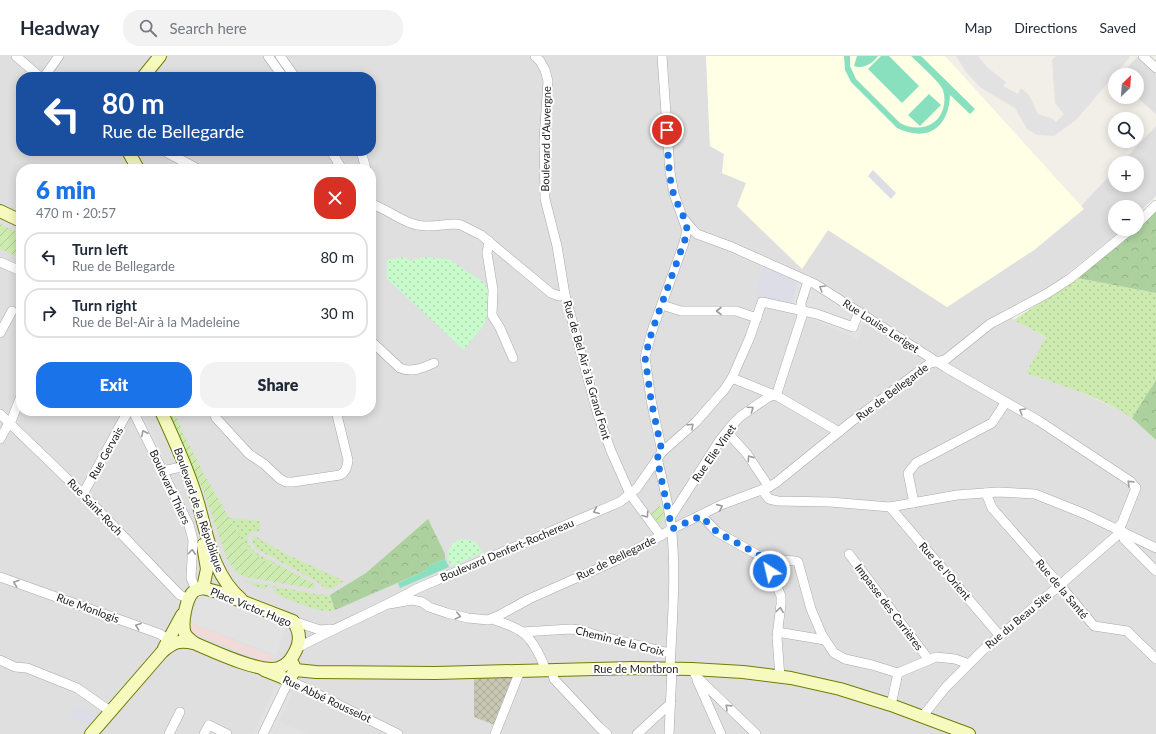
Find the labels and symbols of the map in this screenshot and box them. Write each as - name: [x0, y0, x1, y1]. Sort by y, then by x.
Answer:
- north arrow: [1108, 68, 1144, 104]
- street label: Boulevard d'Auvergne: [538, 86, 553, 192]
- pin: [650, 113, 684, 147]
- one-way arrow: [819, 286, 826, 293]
- street label: Rue Louise Leriget: [841, 296, 922, 355]
- street label: Rue de Bel Air à la Grand Font: [561, 299, 614, 441]
- one-way arrow: [716, 307, 722, 315]
- street label: Rue de Bellegarde: [853, 360, 930, 423]
- one-way arrow: [747, 407, 754, 414]
- one-way arrow: [1019, 409, 1026, 416]
- street label: Rue Elie Vinet: [689, 421, 738, 484]
- one-way arrow: [686, 423, 694, 431]
- street label: Rue Gervais: [86, 424, 125, 481]
- one-way arrow: [141, 430, 149, 437]
- street label: Boulevard de la République: [172, 446, 227, 574]
- street label: Boulevard Thiers: [147, 447, 194, 526]
- one-way arrow: [747, 455, 754, 462]
- street label: Rue Saint-Roch: [65, 476, 126, 538]
- one-way arrow: [1127, 480, 1135, 487]
- one-way arrow: [716, 503, 723, 511]
- one-way arrow: [592, 507, 599, 515]
- one-way arrow: [641, 511, 648, 518]
- street label: Boulevard Denfert-Rochereau: [438, 515, 576, 584]
- street label: Rue de Bellegarde: [574, 533, 658, 582]
- street label: Rue de l'Orient: [917, 539, 974, 602]
- one-way arrow: [187, 549, 196, 555]
- position arrow: [749, 550, 791, 592]
- street label: Rue de la Santé: [1034, 556, 1091, 621]
- street label: Impasse des Carrières: [853, 561, 926, 653]
- one-way arrow: [13, 579, 20, 587]
- street label: Place Victor Hugo: [209, 584, 294, 629]
- street label: Rue du Beau Site: [982, 588, 1053, 651]
- street label: Rue Monlogis: [55, 590, 122, 625]
- one-way arrow: [775, 607, 784, 613]
- one-way arrow: [455, 611, 461, 619]
- one-way arrow: [135, 623, 142, 631]
- street label: Chemin de la Croix: [574, 623, 666, 658]
- street label: Rue de Montbron: [594, 662, 678, 675]
- street label: Rue Abbé Rousselot: [281, 672, 374, 725]
- one-way arrow: [725, 704, 733, 712]

